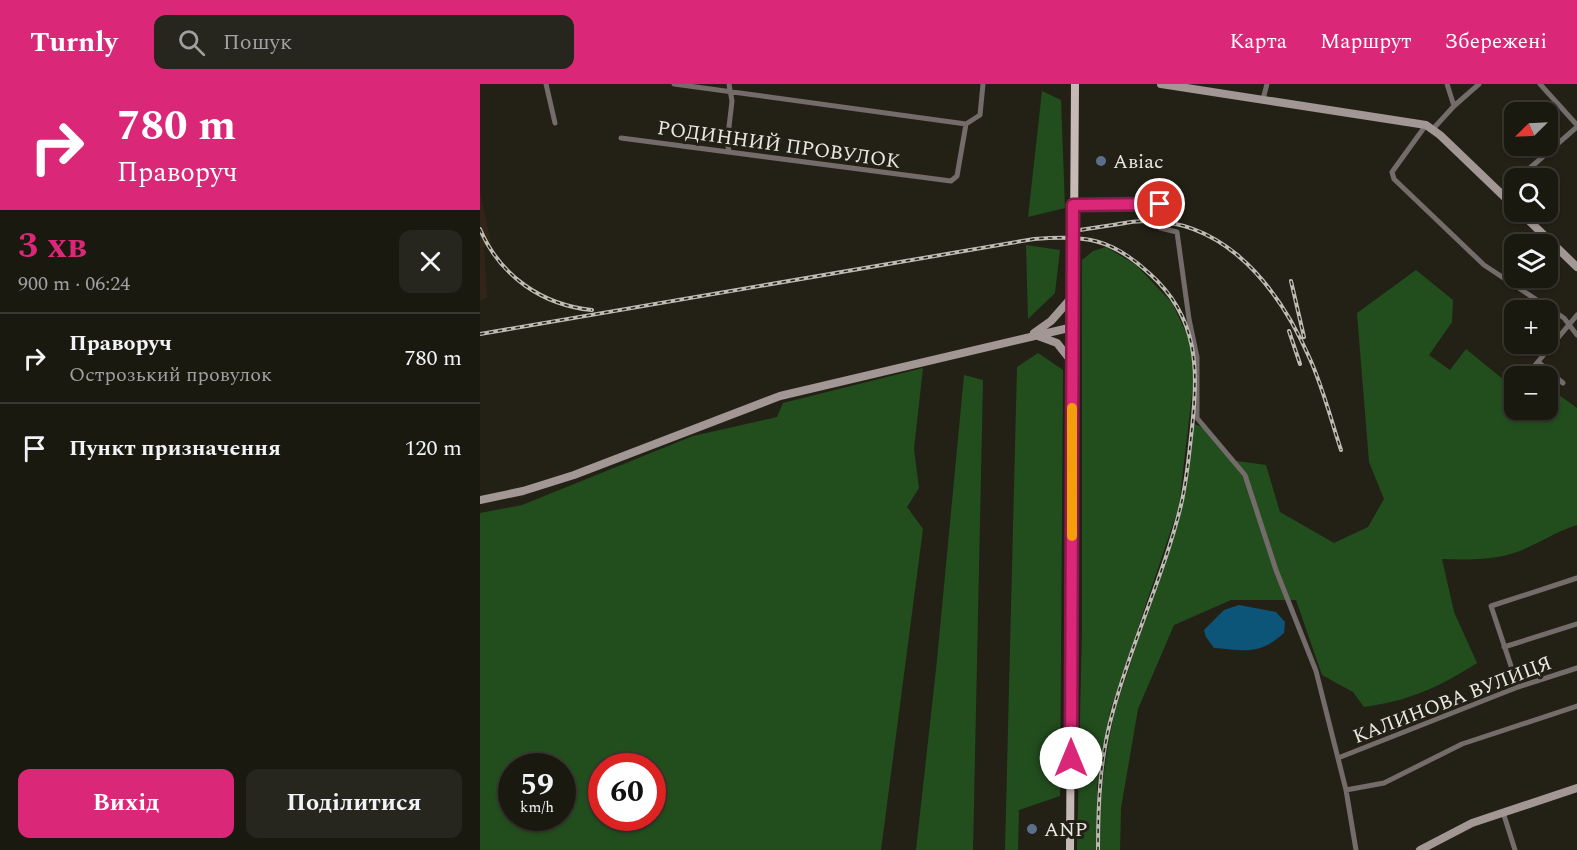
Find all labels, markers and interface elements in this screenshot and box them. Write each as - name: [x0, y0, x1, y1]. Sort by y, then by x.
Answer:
- search box: [154, 15, 574, 69]
- text: Turnly: [30, 21, 118, 64]
- icon: search: [175, 26, 208, 59]
- text: Пошук: [223, 26, 292, 59]
- text: Карта: [1230, 26, 1287, 58]
- text: Маршрут: [1320, 26, 1411, 58]
- text: Збережені: [1444, 26, 1547, 58]
- text: 780 m: [117, 95, 236, 158]
- north arrow: [1504, 102, 1558, 156]
- map controls: [1504, 102, 1558, 420]
- icon: right: [18, 108, 96, 186]
- street label: РОДИННИЙ ПРОВУЛОК: [655, 113, 903, 177]
- place label: Авіас: [1113, 147, 1164, 177]
- text: Праворуч: [117, 152, 238, 194]
- marker: Авіас: [1094, 154, 1108, 168]
- button: search: [1504, 168, 1558, 222]
- pin: [1134, 178, 1185, 229]
- icon: arrive: [1143, 187, 1176, 220]
- text: 3 хв: [18, 219, 87, 274]
- button: close: [399, 230, 462, 293]
- button: layers: [1504, 234, 1558, 288]
- text: 900 m · 06:24: [18, 269, 130, 299]
- button: +: [1504, 300, 1558, 354]
- text: Праворуч: [69, 327, 172, 360]
- icon: right: [18, 342, 51, 375]
- text: 780 m: [405, 342, 462, 375]
- text: Острозький провулок: [69, 360, 272, 390]
- button: −: [1504, 366, 1558, 420]
- icon: arrive: [18, 432, 51, 465]
- text: Пункт призначення: [69, 432, 281, 465]
- text: 120 m: [405, 432, 462, 465]
- street label: КАЛИНОВА ВУЛИЦЯ: [1348, 648, 1556, 752]
- position arrow: [1039, 726, 1103, 790]
- speed limit sign: 60: [588, 753, 666, 831]
- text: 59: [520, 762, 554, 808]
- button: Вихід: [18, 769, 234, 838]
- button: Поділитися: [246, 769, 462, 838]
- text: km/h: [520, 796, 554, 819]
- place label: ANP: [1044, 815, 1088, 845]
- marker: ANP: [1025, 822, 1039, 836]

